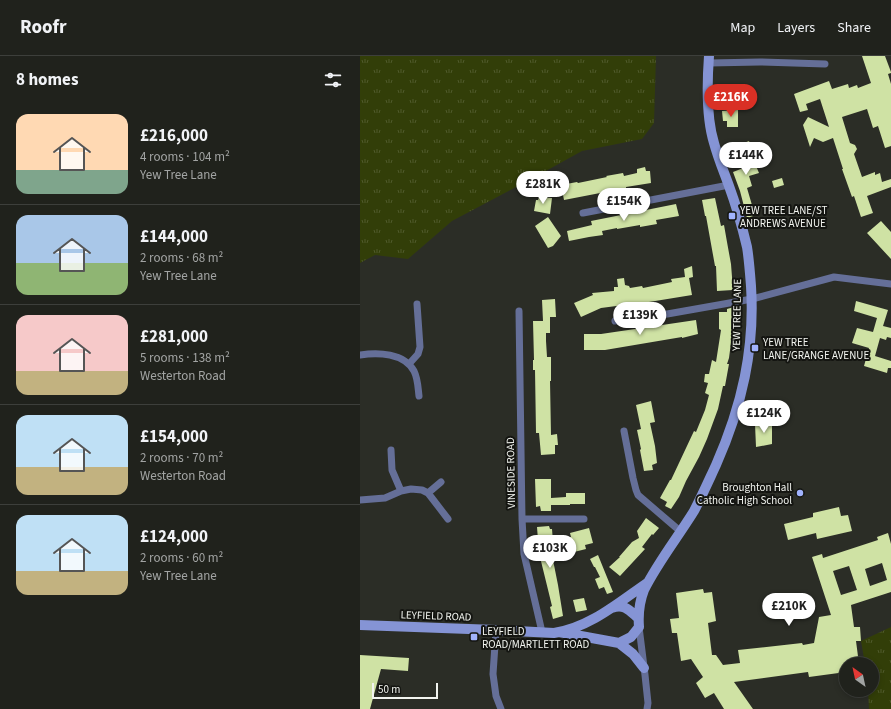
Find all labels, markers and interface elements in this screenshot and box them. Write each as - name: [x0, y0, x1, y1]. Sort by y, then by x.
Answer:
- text: Roofr: [20, 14, 67, 41]
- text: Map: [730, 18, 755, 38]
- text: Layers: [777, 18, 815, 38]
- text: Share: [837, 18, 871, 38]
- text: 8 homes: [16, 68, 78, 92]
- icon: filters: [322, 69, 344, 91]
- pin: £216K: [703, 84, 759, 118]
- text: £216K: [713, 88, 749, 106]
- text: £216,000: [140, 124, 208, 148]
- icon: home: [48, 130, 96, 178]
- pin: £144K: [718, 142, 774, 176]
- text: £144K: [728, 146, 764, 164]
- text: 4 rooms · 104 m²: [140, 148, 230, 166]
- text: Yew Tree Lane: [140, 166, 217, 184]
- pin: £281K: [515, 171, 571, 205]
- text: £281K: [525, 175, 561, 193]
- pin: £154K: [596, 188, 652, 222]
- text: £154K: [606, 192, 642, 210]
- place label: YEW TREE LANE/ST ANDREWS AVENUE: [739, 203, 828, 231]
- marker: YEW TREE LANE/ST ANDREWS AVENUE: [727, 211, 737, 221]
- text: £144,000: [140, 225, 208, 249]
- icon: home: [48, 231, 96, 279]
- text: 2 rooms · 68 m²: [140, 249, 223, 267]
- text: Yew Tree Lane: [140, 267, 217, 285]
- street label: YEW TREE LANE: [729, 279, 745, 352]
- pin: £139K: [612, 302, 668, 336]
- text: £139K: [622, 306, 658, 324]
- text: £281,000: [140, 325, 208, 349]
- icon: home: [48, 331, 96, 379]
- place label: YEW TREE LANE/GRANGE AVENUE: [762, 335, 869, 363]
- marker: YEW TREE LANE/GRANGE AVENUE: [750, 343, 760, 353]
- text: 5 rooms · 138 m²: [140, 349, 230, 367]
- text: Westerton Road: [140, 367, 226, 385]
- pin: £124K: [736, 400, 792, 434]
- text: £124K: [746, 404, 782, 422]
- text: £154,000: [140, 425, 208, 449]
- icon: home: [48, 431, 96, 479]
- street label: VINESIDE ROAD: [503, 437, 519, 509]
- text: 2 rooms · 70 m²: [140, 449, 223, 467]
- text: Westerton Road: [140, 467, 226, 485]
- place label: Broughton Hall Catholic High School: [697, 480, 792, 508]
- marker: Broughton Hall Catholic High School: [795, 488, 805, 498]
- text: £124,000: [140, 525, 208, 549]
- icon: home: [48, 531, 96, 579]
- pin: £103K: [522, 535, 578, 569]
- text: £103K: [532, 539, 568, 557]
- text: 2 rooms · 60 m²: [140, 549, 223, 567]
- text: Yew Tree Lane: [140, 567, 217, 585]
- pin: £210K: [761, 593, 817, 627]
- text: £210K: [771, 597, 807, 615]
- street label: LEYFIELD ROAD: [400, 607, 472, 625]
- place label: LEYFIELD ROAD/MARTLETT ROAD: [482, 624, 589, 652]
- marker: LEYFIELD ROAD/MARTLETT ROAD: [469, 632, 479, 642]
- north arrow: [839, 657, 879, 697]
- map controls: [839, 657, 879, 697]
- scale bar: [372, 681, 438, 700]
- text: 50 m: [378, 682, 400, 697]

